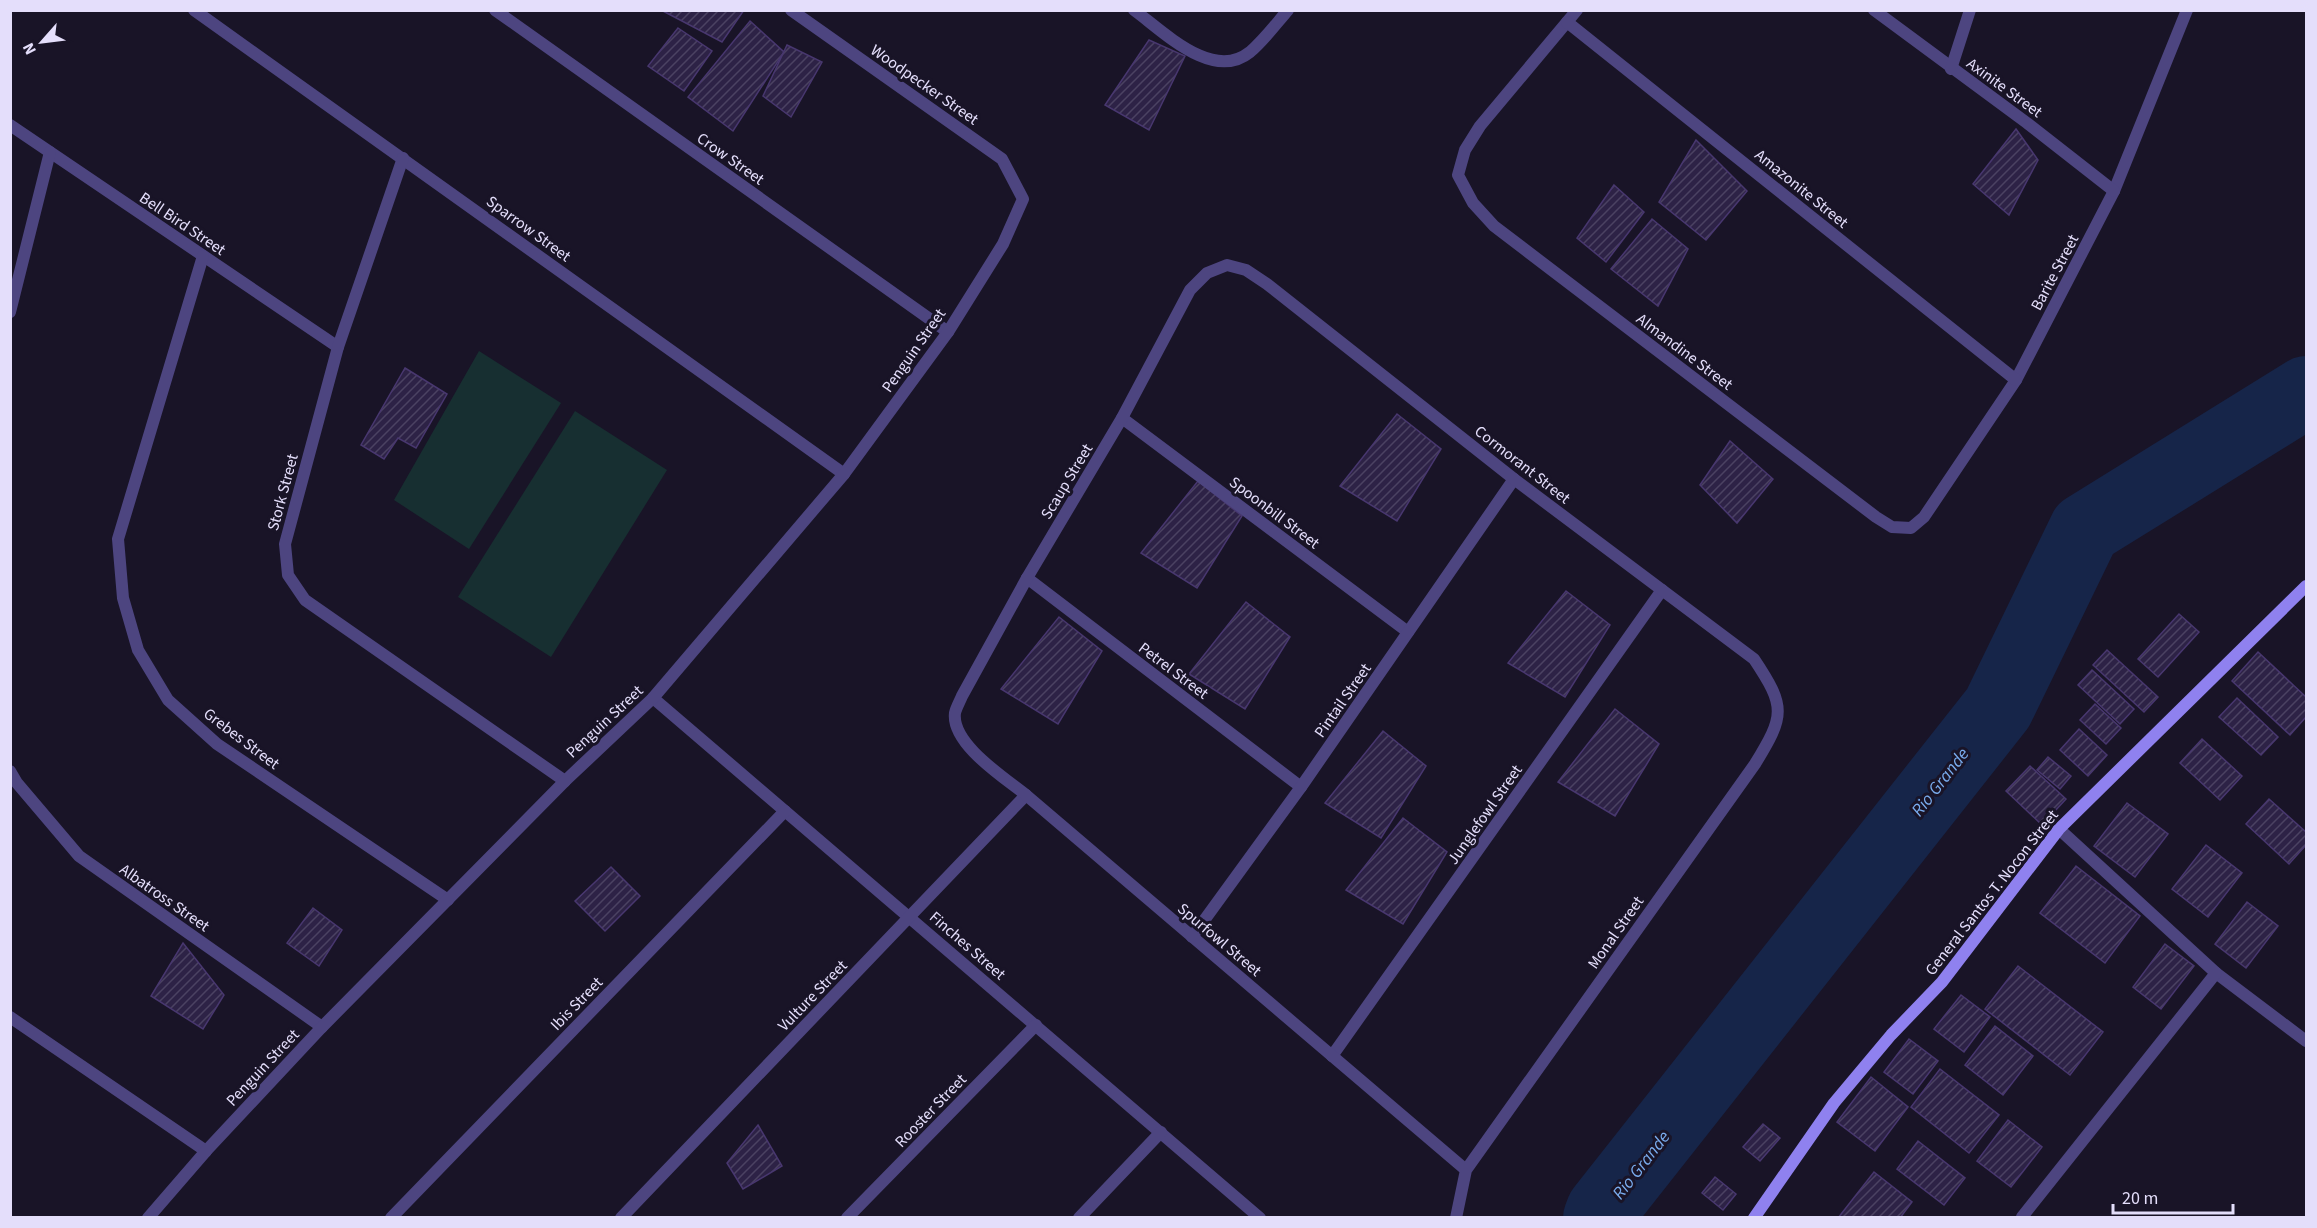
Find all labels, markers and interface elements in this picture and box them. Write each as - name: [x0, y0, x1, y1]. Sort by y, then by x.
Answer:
- north arrow: [12, 12, 72, 72]
- text: N: [17, 39, 42, 58]
- street label: Woodpecker Street: [866, 39, 983, 131]
- street label: Axinite Street: [1962, 53, 2047, 123]
- street label: Crow Street: [692, 127, 769, 191]
- street label: Amazonite Street: [1750, 144, 1853, 234]
- street label: Bell Bird Street: [135, 187, 230, 261]
- street label: Sparrow Street: [482, 191, 576, 267]
- street label: Barite Street: [2026, 230, 2084, 314]
- street label: Penguin Street: [877, 304, 951, 397]
- street label: Almandine Street: [1632, 308, 1738, 396]
- street label: Cormorant Street: [1470, 420, 1575, 510]
- street label: Scaup Street: [1036, 439, 1098, 523]
- street label: Stork Street: [262, 451, 304, 533]
- street label: Spoonbill Street: [1225, 472, 1325, 554]
- street label: Petrel Street: [1134, 637, 1213, 705]
- street label: Pintail Street: [1309, 658, 1377, 742]
- street label: Penguin Street: [561, 680, 648, 763]
- street label: Grebes Street: [199, 703, 284, 775]
- water label: Rio Grande: [1906, 742, 1975, 822]
- street label: Junglefowl Street: [1442, 760, 1528, 869]
- street label: General Santos T. Nocon Street: [1920, 805, 2064, 980]
- street label: Albatross Street: [115, 859, 214, 937]
- street label: Monal Street: [1583, 891, 1649, 973]
- street label: Spurfowl Street: [1173, 898, 1267, 982]
- street label: Finches Street: [924, 906, 1011, 985]
- street label: Vulture Street: [773, 955, 853, 1036]
- street label: Ibis Street: [546, 972, 608, 1035]
- street label: Penguin Street: [221, 1024, 305, 1111]
- street label: Rooster Street: [890, 1069, 972, 1152]
- water label: Rio Grande: [1607, 1125, 1676, 1205]
- scale bar: [2113, 1177, 2233, 1215]
- text: 20 m: [2122, 1186, 2158, 1211]

